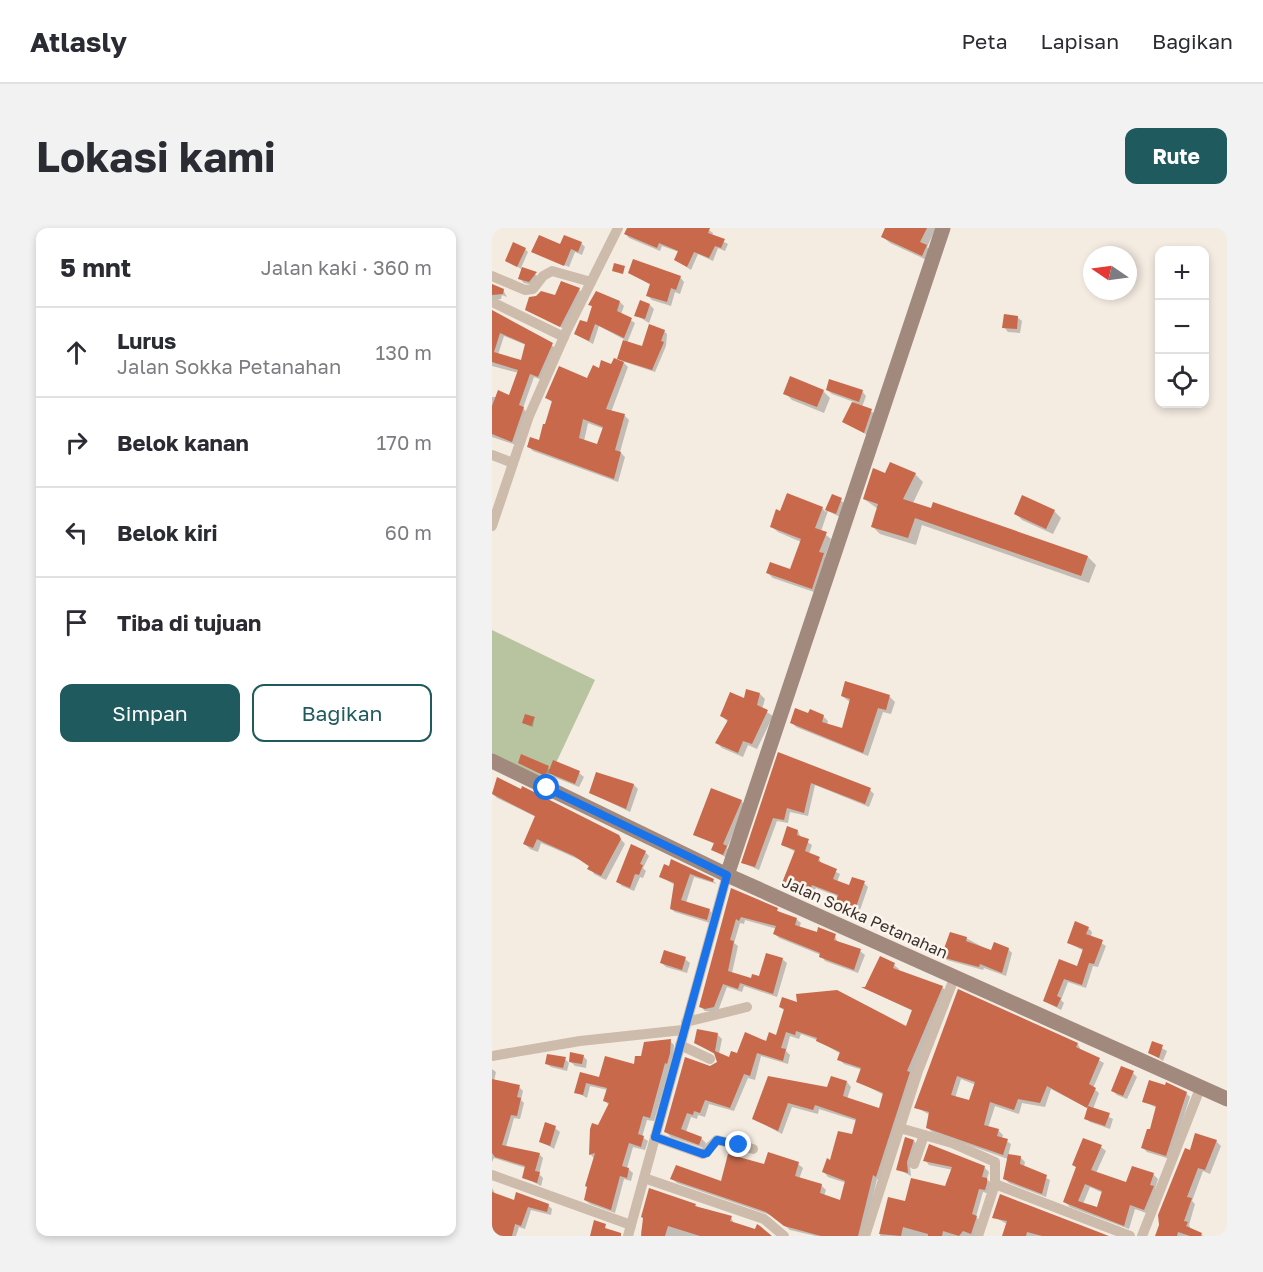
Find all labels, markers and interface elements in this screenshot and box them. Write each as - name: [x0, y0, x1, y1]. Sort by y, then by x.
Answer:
- text: Atlasly: [30, 25, 127, 58]
- text: Peta: [962, 28, 1008, 54]
- text: Lapisan: [1041, 28, 1119, 54]
- text: Bagikan: [1152, 28, 1233, 54]
- button: Rute: [1125, 128, 1227, 184]
- text: Lokasi kami: [36, 131, 276, 181]
- north arrow: [1083, 246, 1137, 300]
- map controls: [1155, 246, 1209, 408]
- button: +: [1155, 246, 1209, 300]
- text: 5 mnt: [60, 252, 131, 283]
- text: Jalan kaki · 360 m: [261, 255, 432, 279]
- button: −: [1155, 300, 1209, 354]
- text: Lurus: [117, 327, 176, 354]
- icon: ahead: [60, 336, 93, 369]
- text: 130 m: [376, 340, 432, 364]
- text: Jalan Sokka Petanahan: [117, 354, 341, 378]
- button: locate: [1155, 354, 1209, 408]
- icon: right: [60, 426, 93, 459]
- text: Belok kanan: [117, 429, 249, 456]
- text: 170 m: [377, 430, 432, 454]
- icon: left: [60, 516, 93, 549]
- text: Belok kiri: [117, 519, 218, 546]
- text: 60 m: [385, 520, 432, 544]
- icon: arrive: [60, 606, 93, 639]
- text: Tiba di tujuan: [117, 609, 261, 636]
- button: Simpan: [60, 684, 240, 742]
- button: Bagikan: [252, 684, 432, 742]
- route start: [533, 774, 559, 800]
- street label: Jalan Sokka Petanahan: [779, 871, 951, 963]
- route end: [725, 1131, 751, 1157]

